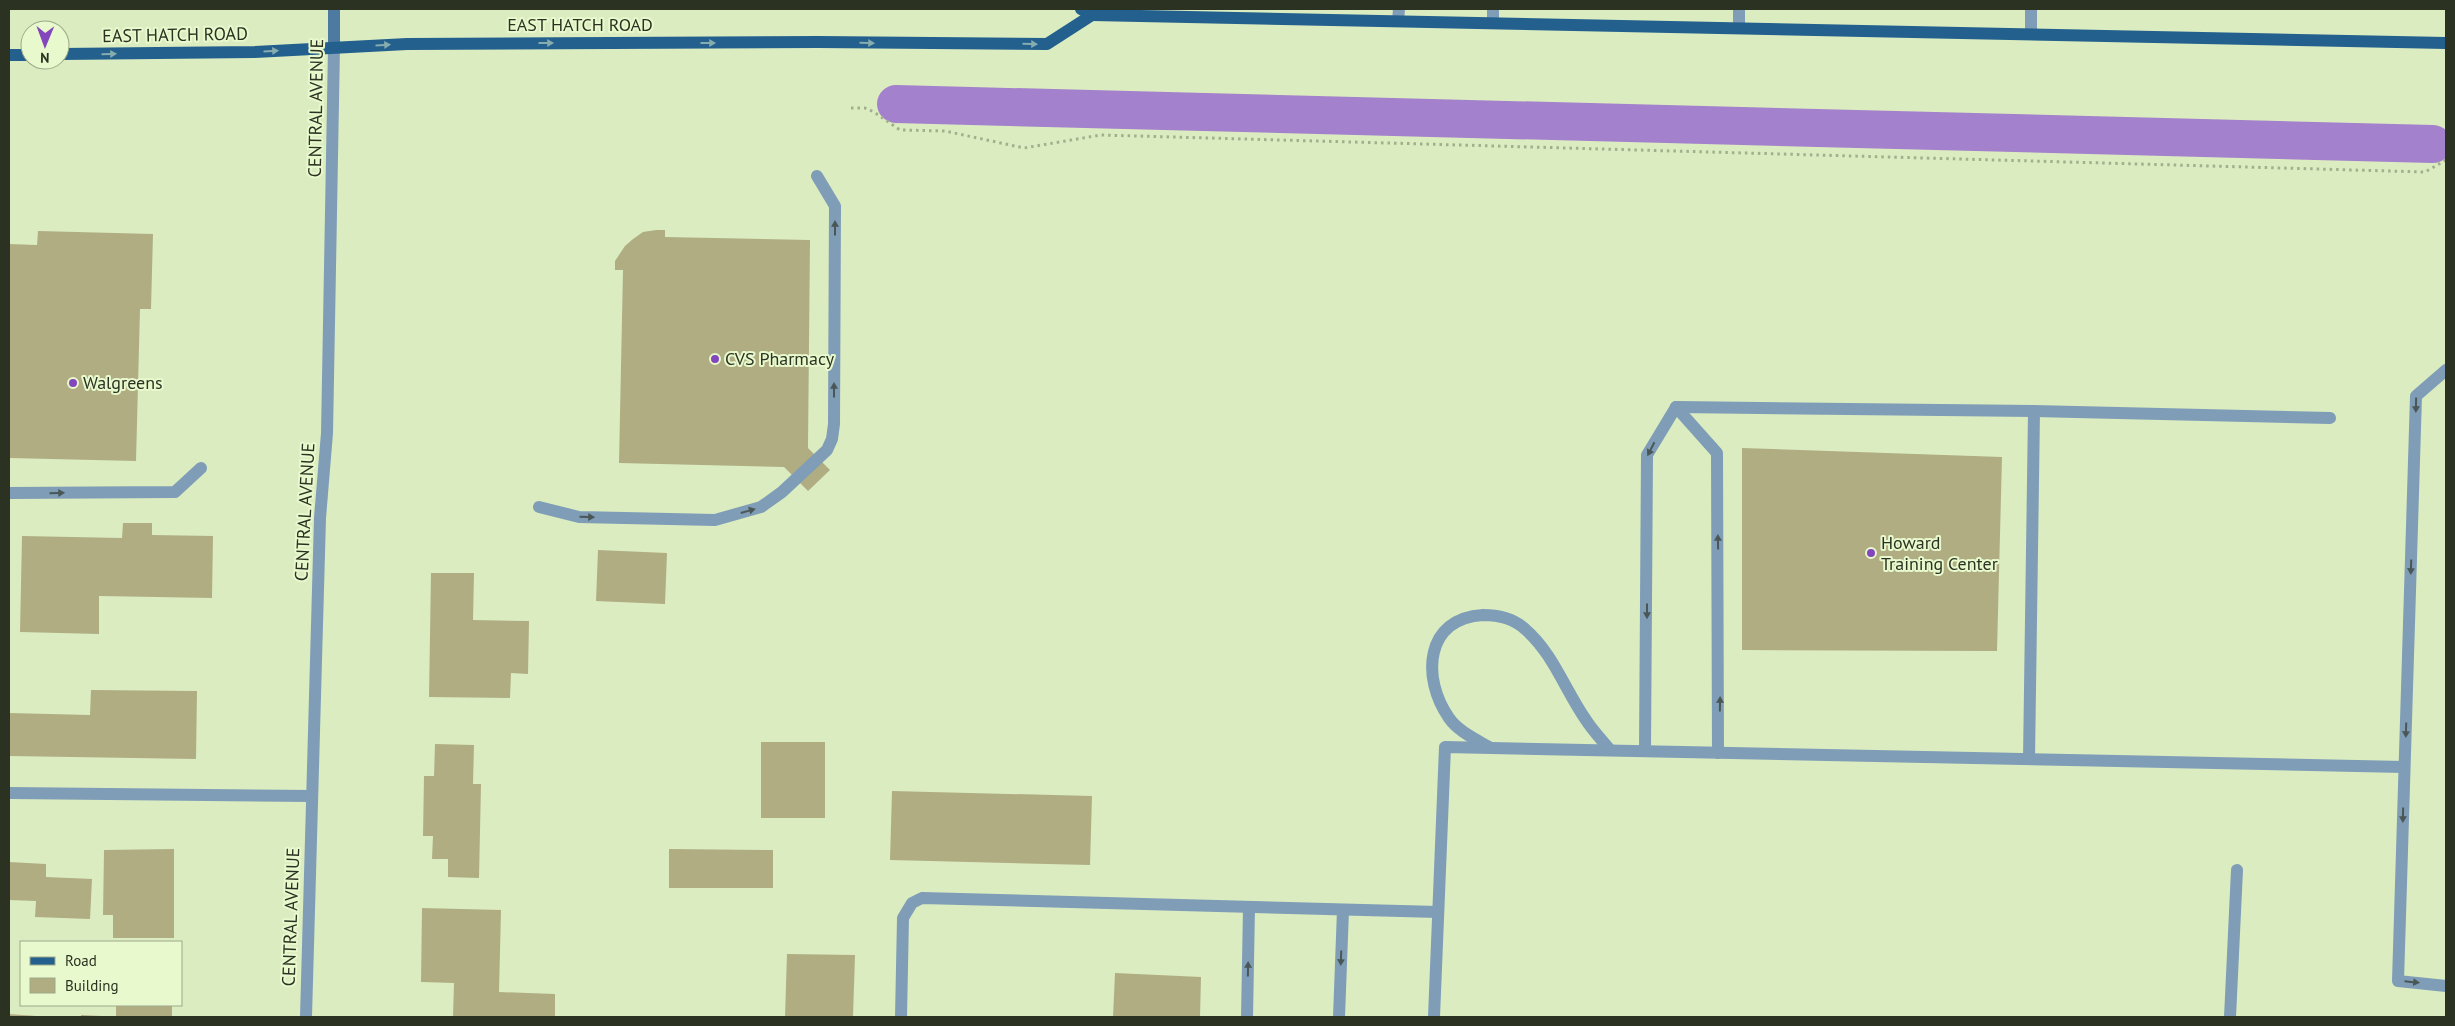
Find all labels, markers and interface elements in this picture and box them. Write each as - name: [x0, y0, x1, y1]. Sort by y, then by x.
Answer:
- street label: EAST HATCH ROAD: [507, 13, 653, 36]
- north arrow: [20, 20, 70, 70]
- street label: EAST HATCH ROAD: [102, 22, 248, 47]
- street label: CENTRAL AVENUE: [303, 38, 328, 178]
- one-way arrow: [538, 39, 554, 47]
- one-way arrow: [700, 39, 716, 47]
- one-way arrow: [859, 39, 875, 47]
- one-way arrow: [375, 40, 391, 48]
- one-way arrow: [1022, 40, 1038, 48]
- one-way arrow: [263, 46, 279, 54]
- text: N: [40, 49, 50, 67]
- one-way arrow: [101, 50, 117, 58]
- one-way arrow: [831, 220, 839, 236]
- place label: CVS Pharmacy: [725, 347, 835, 370]
- marker: CVS Pharmacy: [709, 353, 721, 365]
- place label: Walgreens: [83, 371, 163, 394]
- marker: Walgreens: [67, 377, 79, 389]
- one-way arrow: [830, 382, 838, 398]
- one-way arrow: [2412, 397, 2420, 413]
- street label: CENTRAL AVENUE: [289, 442, 320, 582]
- one-way arrow: [1647, 442, 1655, 457]
- one-way arrow: [50, 489, 66, 497]
- one-way arrow: [740, 507, 755, 515]
- one-way arrow: [579, 514, 595, 522]
- place label: Howard Training Center: [1881, 531, 1998, 575]
- one-way arrow: [1714, 533, 1722, 549]
- marker: Howard Training Center: [1865, 547, 1877, 559]
- one-way arrow: [2407, 560, 2415, 576]
- one-way arrow: [1643, 603, 1651, 619]
- one-way arrow: [1716, 696, 1724, 712]
- one-way arrow: [2401, 722, 2409, 738]
- one-way arrow: [2399, 808, 2407, 824]
- street label: CENTRAL AVENUE: [277, 847, 304, 987]
- legend: [20, 941, 182, 1006]
- text: Road: [65, 951, 97, 970]
- one-way arrow: [1337, 951, 1345, 967]
- one-way arrow: [1244, 960, 1252, 976]
- text: Building: [65, 976, 119, 995]
- one-way arrow: [2405, 978, 2421, 986]

